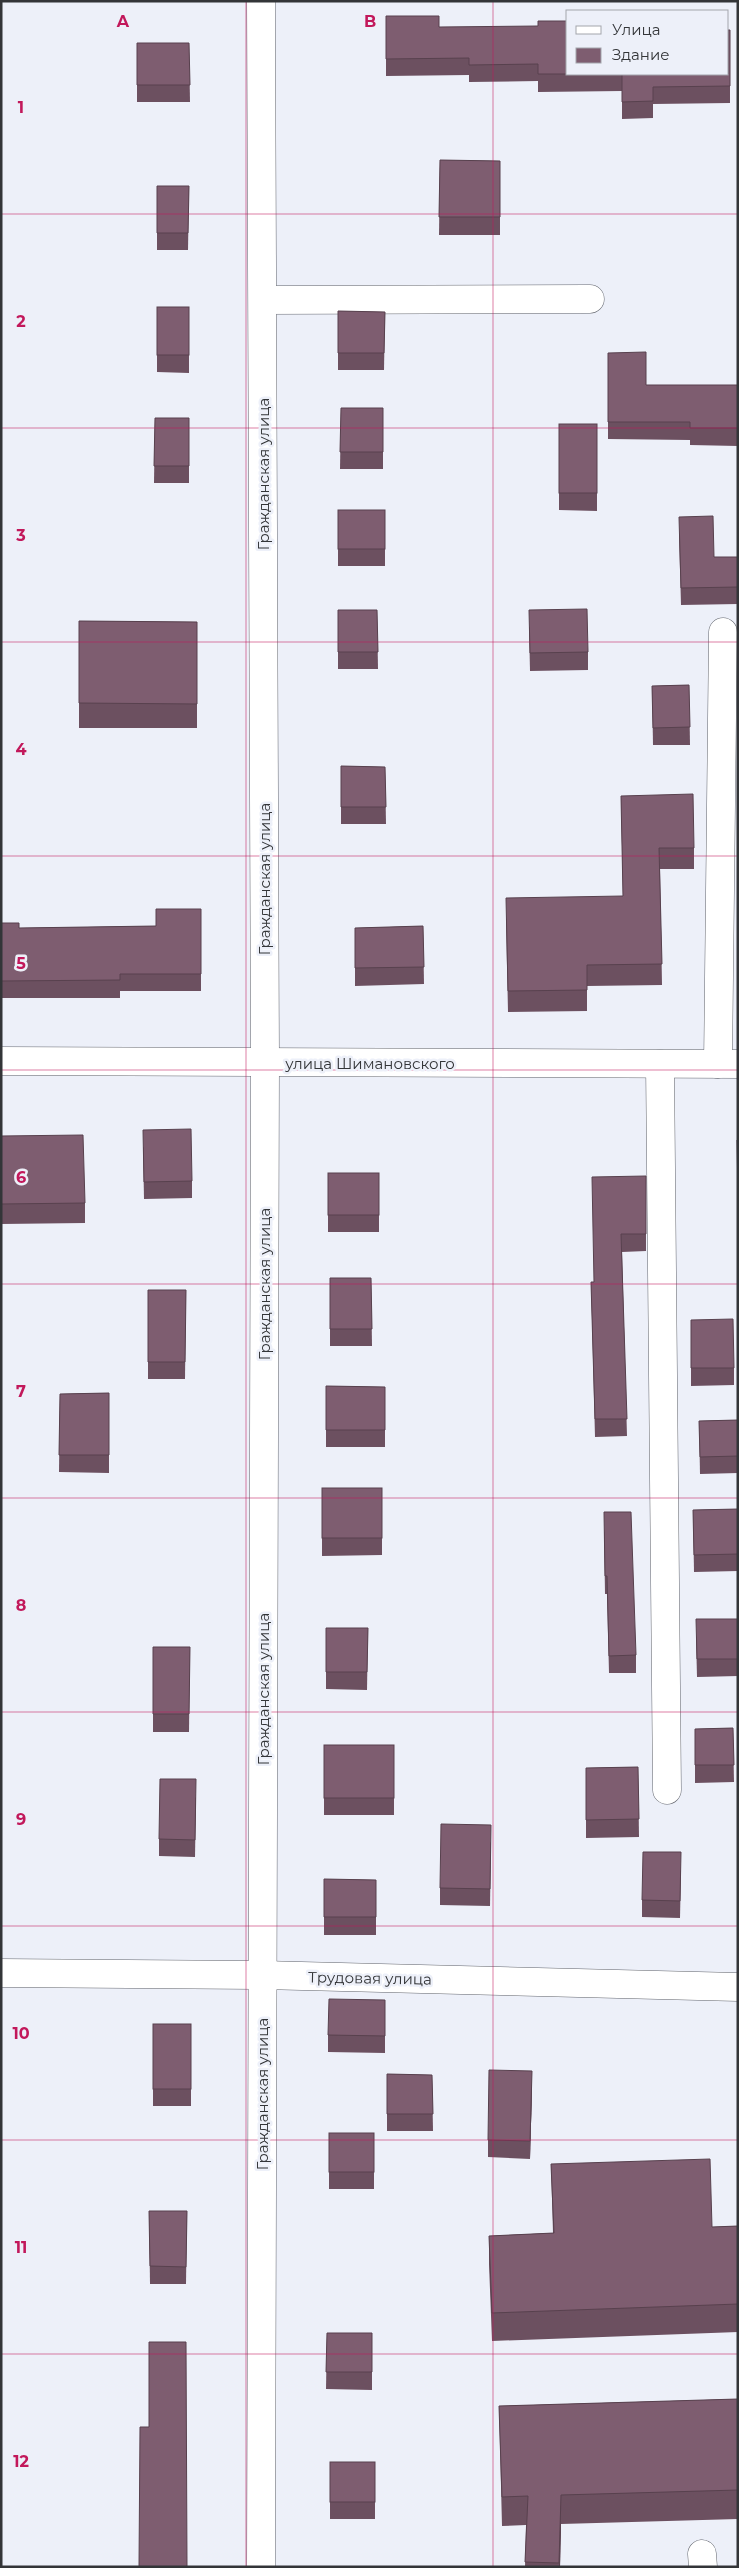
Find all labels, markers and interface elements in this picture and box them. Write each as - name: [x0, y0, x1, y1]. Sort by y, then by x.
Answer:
- legend: [566, 10, 729, 75]
- text: A: [116, 12, 130, 31]
- text: B: [364, 12, 376, 31]
- text: Улица: [612, 20, 660, 39]
- text: Здание: [612, 45, 670, 64]
- text: 1: [18, 98, 24, 117]
- text: 2: [16, 312, 26, 331]
- street label: Гражданская улица: [254, 398, 273, 550]
- text: 3: [15, 526, 26, 545]
- text: 4: [15, 740, 27, 759]
- street label: Гражданская улица: [255, 803, 274, 955]
- text: 5: [16, 954, 26, 973]
- street label: улица Шимановского: [284, 1054, 455, 1073]
- text: 6: [16, 1168, 26, 1187]
- street label: Гражданская улица: [255, 1208, 274, 1360]
- text: 7: [16, 1382, 26, 1401]
- text: 8: [16, 1596, 26, 1615]
- street label: Гражданская улица: [254, 1613, 273, 1765]
- text: 9: [16, 1810, 26, 1829]
- street label: Трудовая улица: [308, 1967, 432, 1989]
- street label: Гражданская улица: [253, 2018, 272, 2170]
- text: 10: [12, 2024, 30, 2043]
- text: 11: [15, 2238, 27, 2257]
- text: 12: [13, 2452, 29, 2471]

